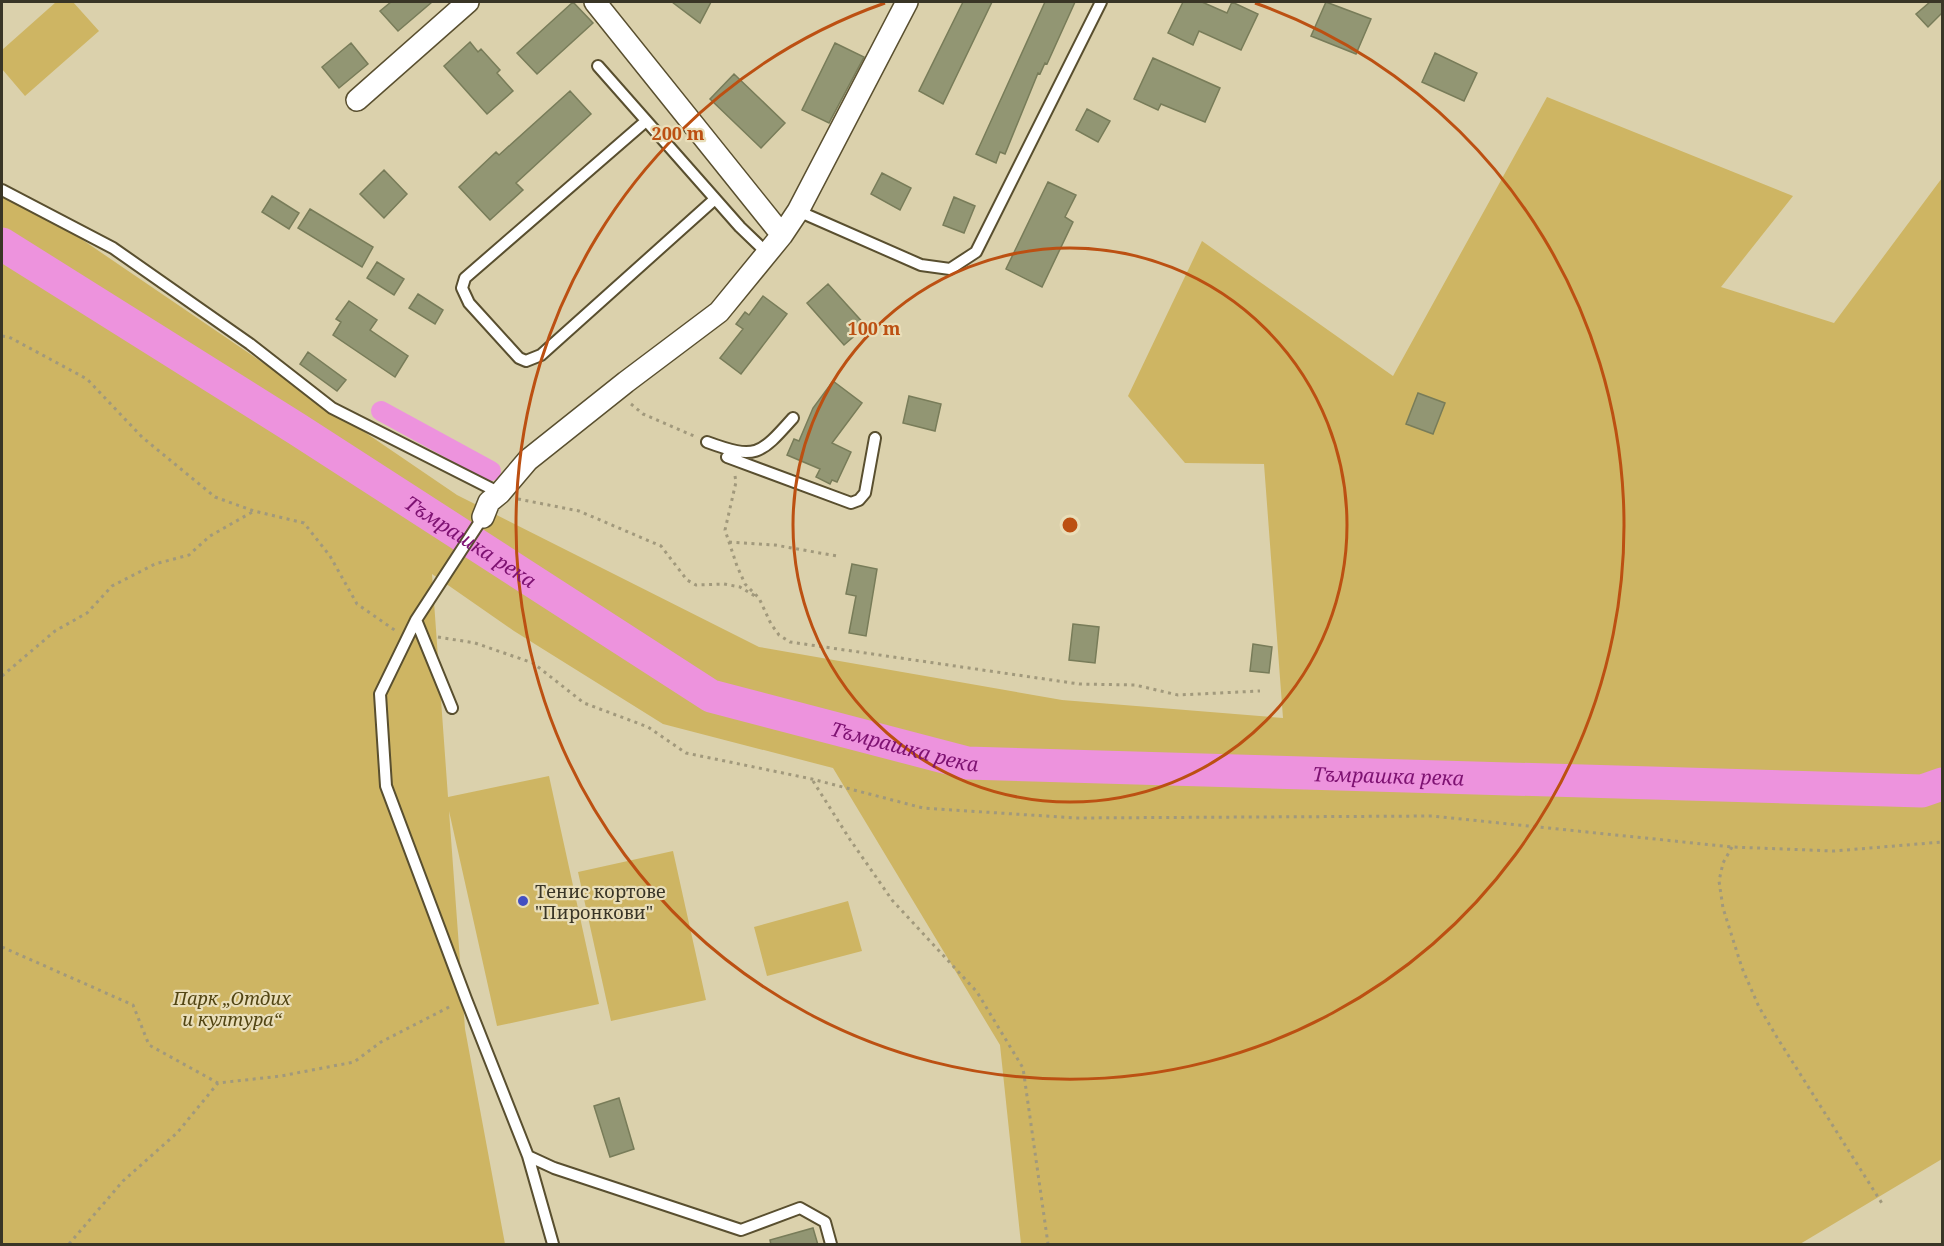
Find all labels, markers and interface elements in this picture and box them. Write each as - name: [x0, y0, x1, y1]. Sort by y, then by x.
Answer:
- text: 200 m: [652, 121, 705, 145]
- text: 100 m: [848, 316, 901, 340]
- water label: Тъмрашка река: [400, 489, 542, 593]
- centre of rings: [1060, 515, 1080, 535]
- water label: Тъмрашка река: [828, 714, 979, 777]
- water label: Тъмрашка река: [1312, 760, 1465, 791]
- place label: Тенис кортове "Пиронкови": [535, 879, 666, 924]
- marker: Тенис кортове "Пиронкови": [516, 894, 530, 908]
- park label: Парк „Отдих и култура“: [172, 986, 291, 1031]

